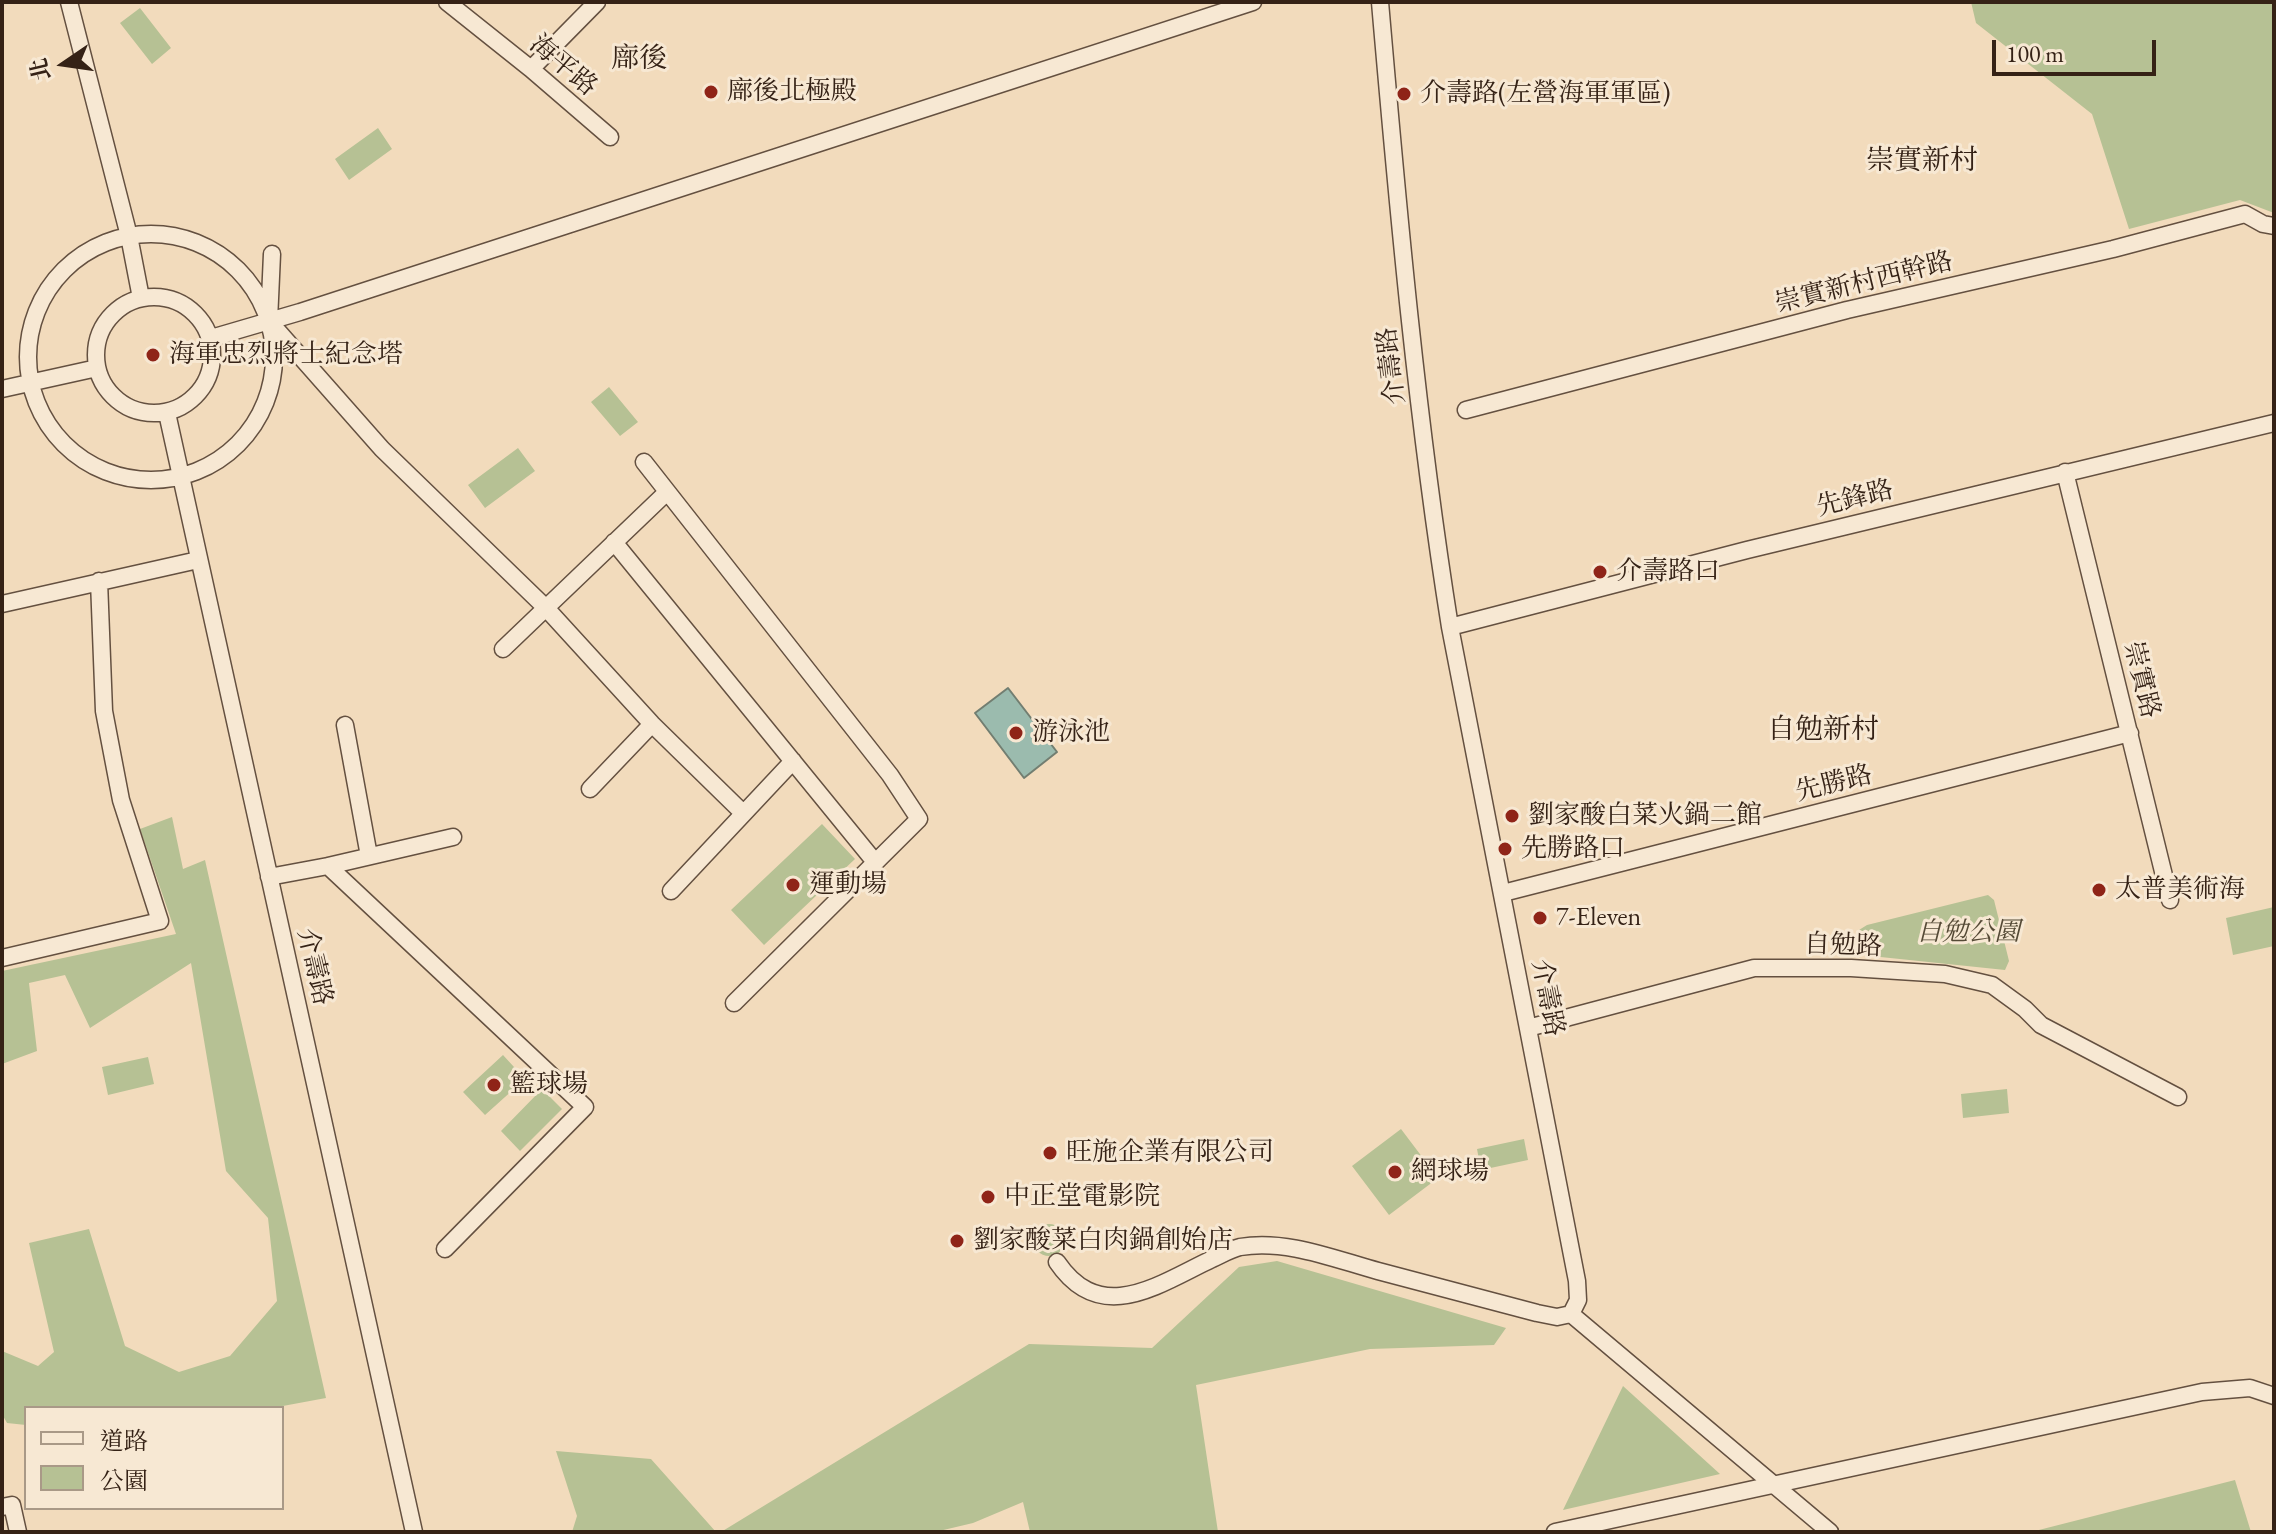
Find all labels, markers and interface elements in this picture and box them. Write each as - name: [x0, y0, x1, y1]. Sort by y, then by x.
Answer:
- north arrow: [24, 24, 104, 104]
- scale bar: [1996, 24, 2160, 74]
- street label: 海平路: [523, 29, 603, 103]
- text: 100 m: [2006, 38, 2064, 69]
- district label: 廍後: [611, 42, 667, 76]
- text: 北: [24, 56, 57, 84]
- place label: 廍後北極殿: [727, 76, 857, 108]
- place label: 介壽路(左營海軍軍區): [1420, 78, 1670, 110]
- marker: 廍後北極殿: [702, 83, 720, 101]
- marker: 介壽路(左營海軍軍區): [1395, 85, 1413, 103]
- district label: 崇實新村: [1866, 144, 1978, 178]
- street label: 崇實新村西幹路: [1772, 246, 1956, 320]
- street label: 介壽路: [1372, 325, 1412, 407]
- place label: 海軍忠烈將士紀念塔: [169, 339, 403, 371]
- marker: 海軍忠烈將士紀念塔: [144, 346, 162, 364]
- street label: 先鋒路: [1813, 474, 1897, 524]
- place label: 介壽路口: [1616, 556, 1720, 588]
- marker: 介壽路口: [1591, 563, 1609, 581]
- street label: 崇實路: [2116, 638, 2166, 722]
- district label: 自勉新村: [1767, 713, 1879, 747]
- place label: 游泳池: [1032, 717, 1110, 749]
- marker: 游泳池: [1007, 724, 1025, 742]
- street label: 先勝路: [1792, 759, 1876, 809]
- place label: 劉家酸白菜火鍋二館: [1528, 800, 1762, 832]
- marker: 劉家酸白菜火鍋二館: [1503, 807, 1521, 825]
- place label: 先勝路口: [1521, 833, 1625, 865]
- marker: 先勝路口: [1496, 840, 1514, 858]
- place label: 運動場: [809, 869, 887, 901]
- place label: 太普美術海: [2115, 874, 2245, 906]
- marker: 運動場: [784, 876, 802, 894]
- marker: 太普美術海: [2090, 881, 2108, 899]
- place label: 7-Eleven: [1556, 902, 1641, 934]
- marker: 7-Eleven: [1531, 909, 1549, 927]
- park label: 自勉公園: [1916, 917, 2020, 949]
- street label: 介壽路: [290, 925, 338, 1009]
- street label: 自勉路: [1803, 929, 1883, 963]
- street label: 介壽路: [1524, 957, 1570, 1039]
- place label: 籃球場: [510, 1069, 588, 1101]
- marker: 籃球場: [485, 1076, 503, 1094]
- place label: 旺施企業有限公司: [1066, 1137, 1274, 1169]
- marker: 旺施企業有限公司: [1041, 1144, 1059, 1162]
- place label: 網球場: [1411, 1156, 1489, 1188]
- marker: 網球場: [1386, 1163, 1404, 1181]
- place label: 中正堂電影院: [1004, 1181, 1160, 1213]
- marker: 中正堂電影院: [979, 1188, 997, 1206]
- place label: 劉家酸菜白肉鍋創始店: [973, 1225, 1233, 1257]
- marker: 劉家酸菜白肉鍋創始店: [948, 1232, 966, 1250]
- legend: [24, 1406, 284, 1510]
- text: 道路: [100, 1425, 148, 1456]
- text: 公園: [100, 1465, 148, 1496]

